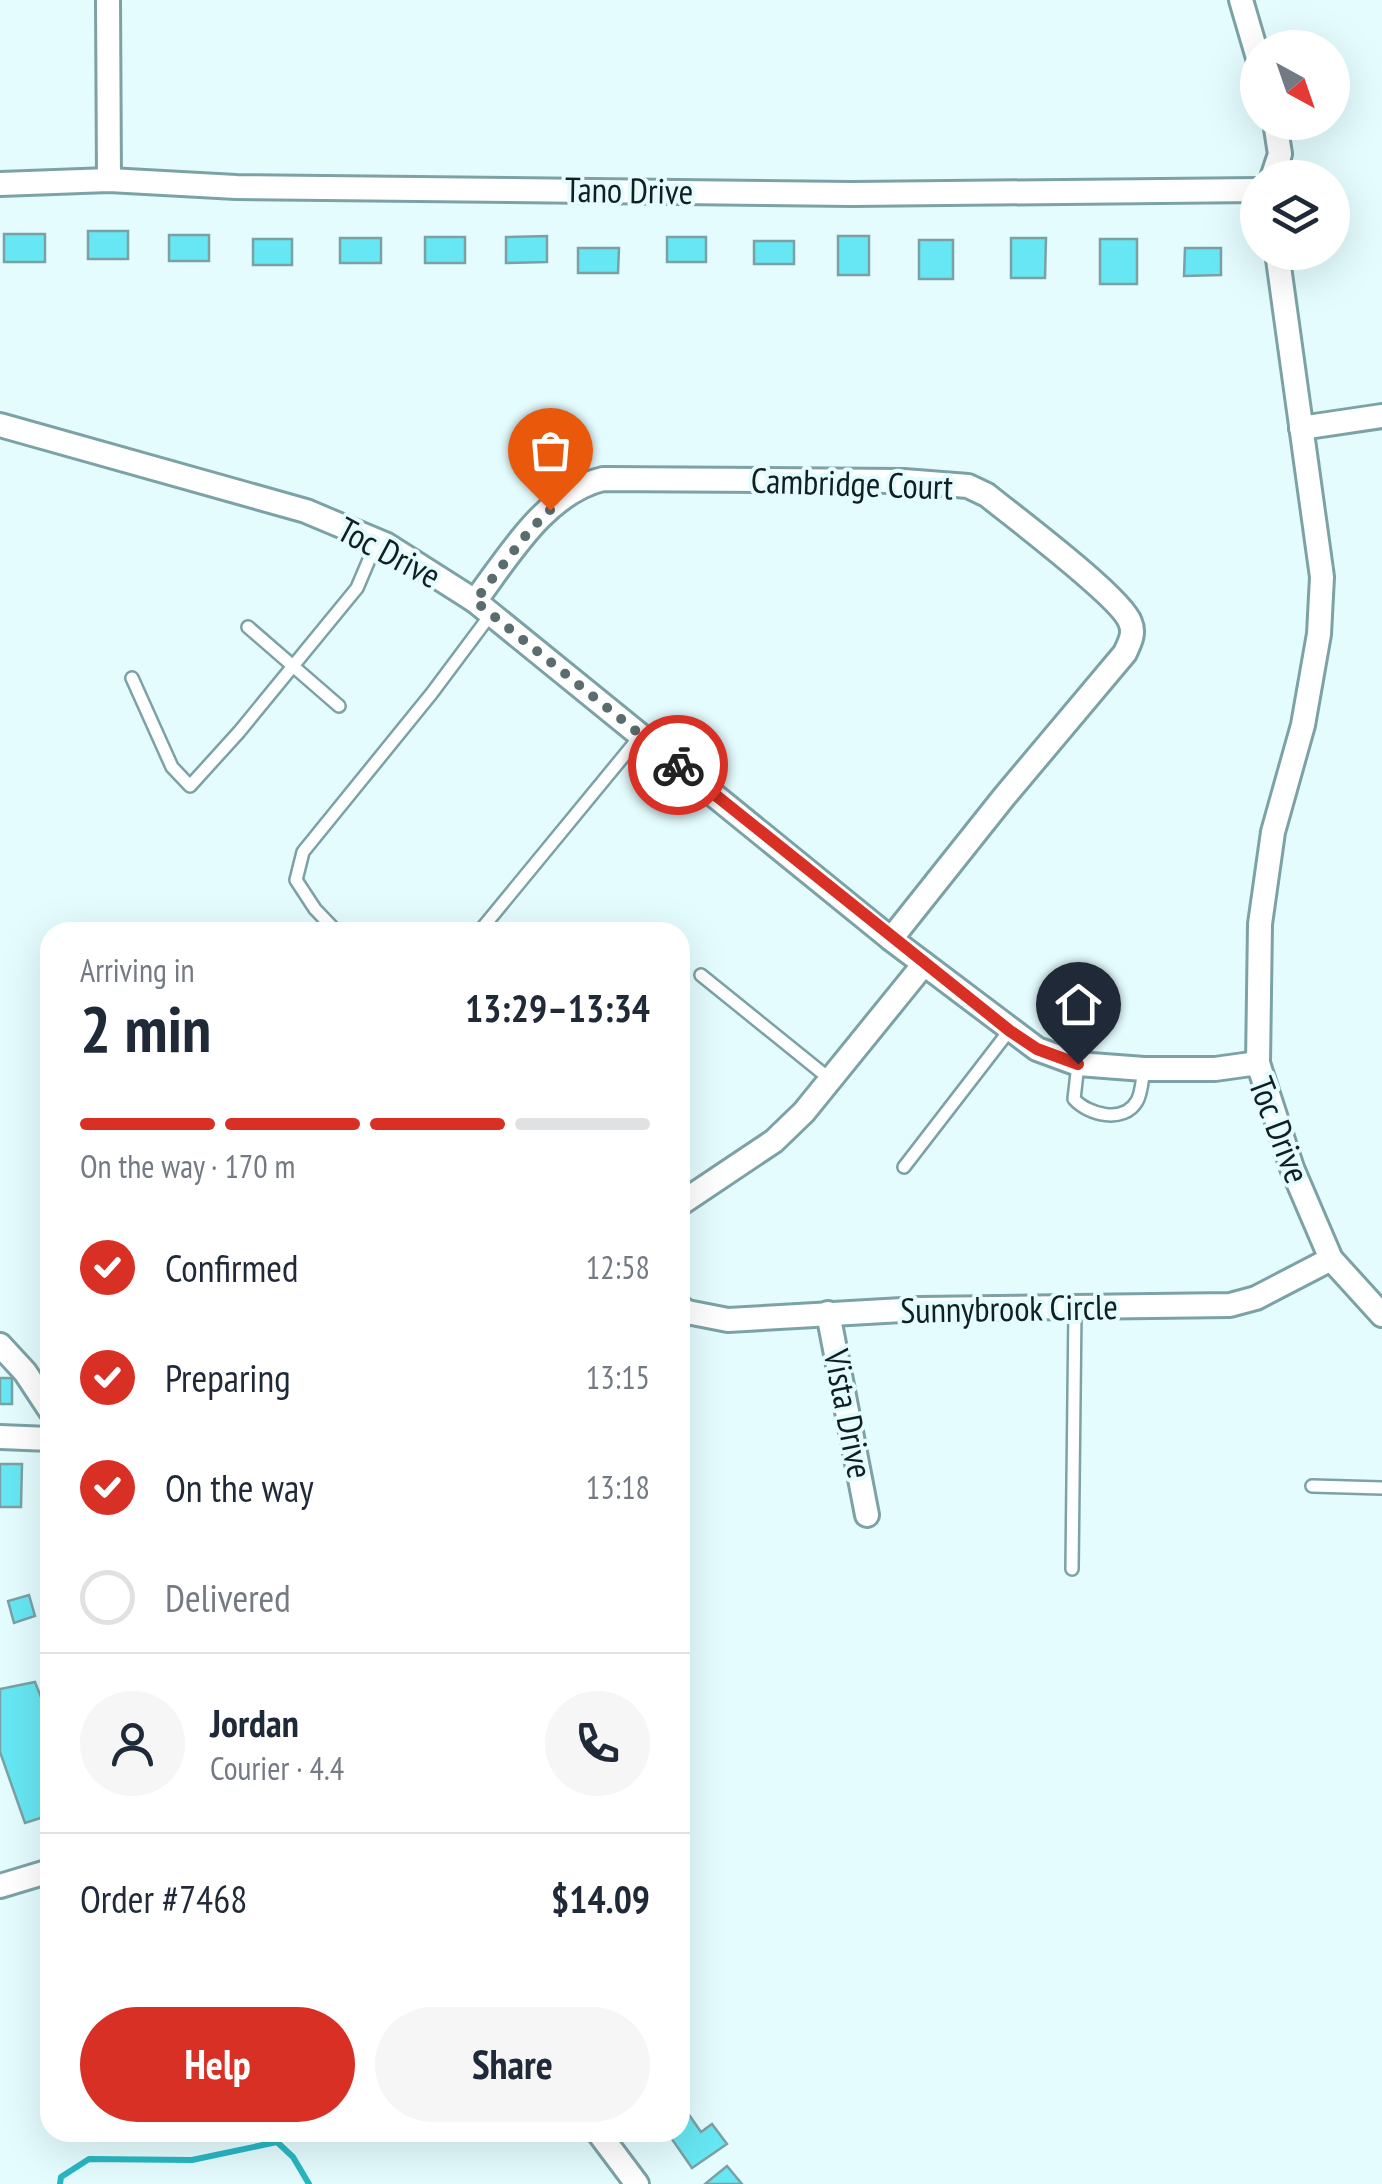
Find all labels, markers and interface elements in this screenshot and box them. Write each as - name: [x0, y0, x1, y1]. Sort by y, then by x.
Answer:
- north arrow: [1240, 30, 1350, 140]
- map controls: [1240, 30, 1350, 270]
- button: layers: [1240, 160, 1350, 270]
- street label: Tano Drive: [565, 166, 693, 214]
- pin: [508, 408, 593, 511]
- icon: bag: [523, 423, 578, 478]
- street label: Cambridge Court: [750, 456, 954, 510]
- street label: Toc Drive: [330, 506, 449, 598]
- courier: [628, 715, 728, 815]
- icon: bike: [651, 738, 706, 793]
- text: Arriving in: [80, 949, 195, 991]
- pin: [1036, 962, 1121, 1065]
- icon: home: [1051, 977, 1106, 1032]
- text: 13:29–13:34: [465, 983, 650, 1032]
- text: 2 min: [80, 986, 211, 1070]
- street label: Toc Drive: [1239, 1070, 1321, 1189]
- text: On the way · 170 m: [80, 1145, 295, 1187]
- icon: check: [80, 1240, 135, 1295]
- text: Confirmed: [165, 1243, 298, 1292]
- text: 12:58: [586, 1246, 650, 1288]
- street label: Sunnybrook Circle: [900, 1283, 1118, 1333]
- street label: Vista Drive: [814, 1344, 884, 1482]
- icon: check: [80, 1350, 135, 1405]
- text: Preparing: [165, 1353, 291, 1402]
- text: 13:15: [586, 1356, 650, 1398]
- icon: check: [80, 1460, 135, 1515]
- text: On the way: [165, 1463, 313, 1512]
- text: 13:18: [586, 1466, 650, 1508]
- text: Delivered: [165, 1573, 291, 1622]
- button: person: [80, 1691, 185, 1796]
- button: phone: [545, 1691, 650, 1796]
- text: Jordan: [210, 1698, 299, 1747]
- text: Courier · 4.4: [210, 1747, 344, 1789]
- text: Order #7468: [80, 1874, 247, 1923]
- text: $14.09: [551, 1874, 650, 1923]
- button: Help: [80, 2007, 355, 2122]
- button: Share: [375, 2007, 650, 2122]

